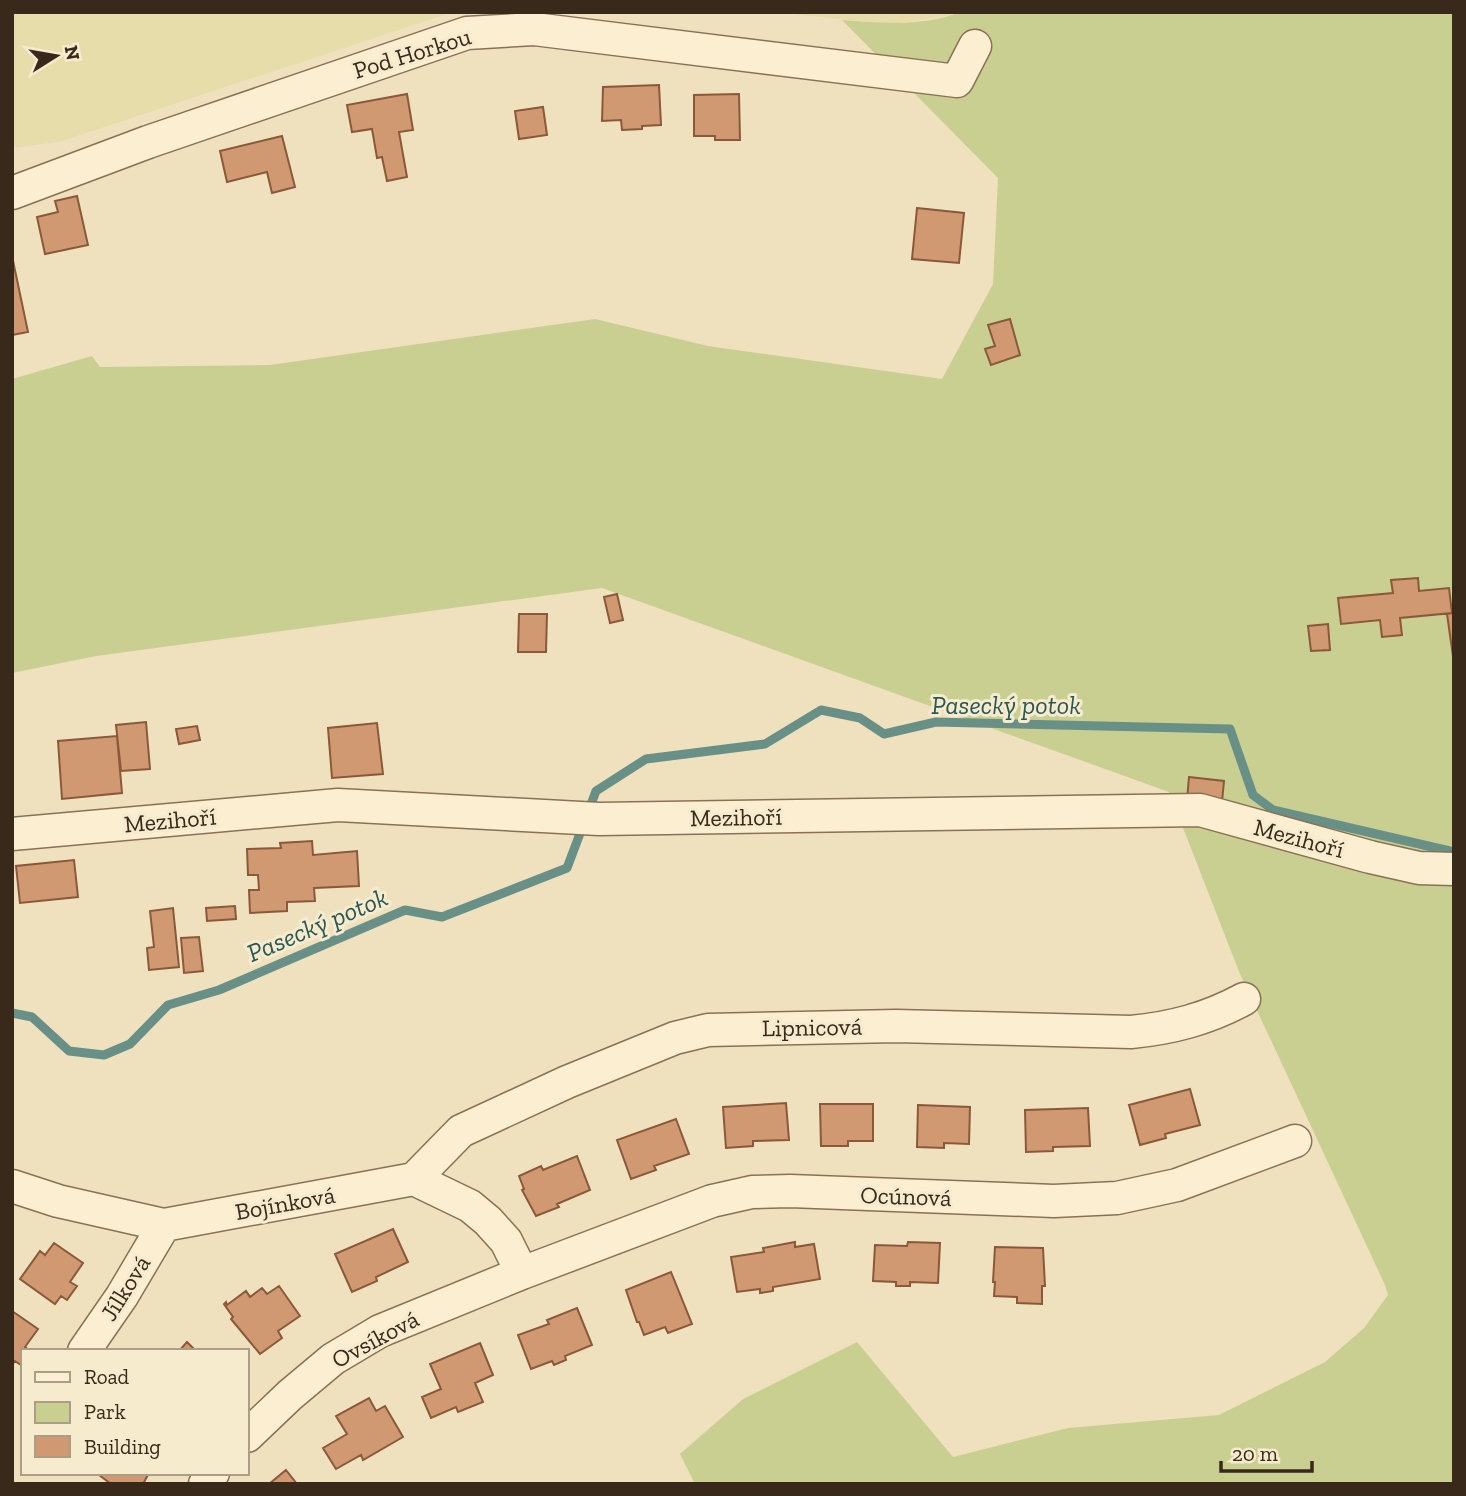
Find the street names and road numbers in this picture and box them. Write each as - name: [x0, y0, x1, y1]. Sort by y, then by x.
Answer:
- street label: Pod Horkou: [349, 21, 475, 85]
- street label: Mezihoří: [123, 802, 218, 838]
- street label: Mezihoří: [690, 802, 783, 832]
- street label: Mezihoří: [1251, 812, 1348, 864]
- street label: Lipnicová: [762, 1012, 863, 1042]
- street label: Bojínková: [233, 1180, 338, 1226]
- street label: Ocúnová: [860, 1180, 953, 1212]
- street label: Jílková: [94, 1250, 156, 1326]
- street label: Ovsíková: [326, 1304, 424, 1374]

